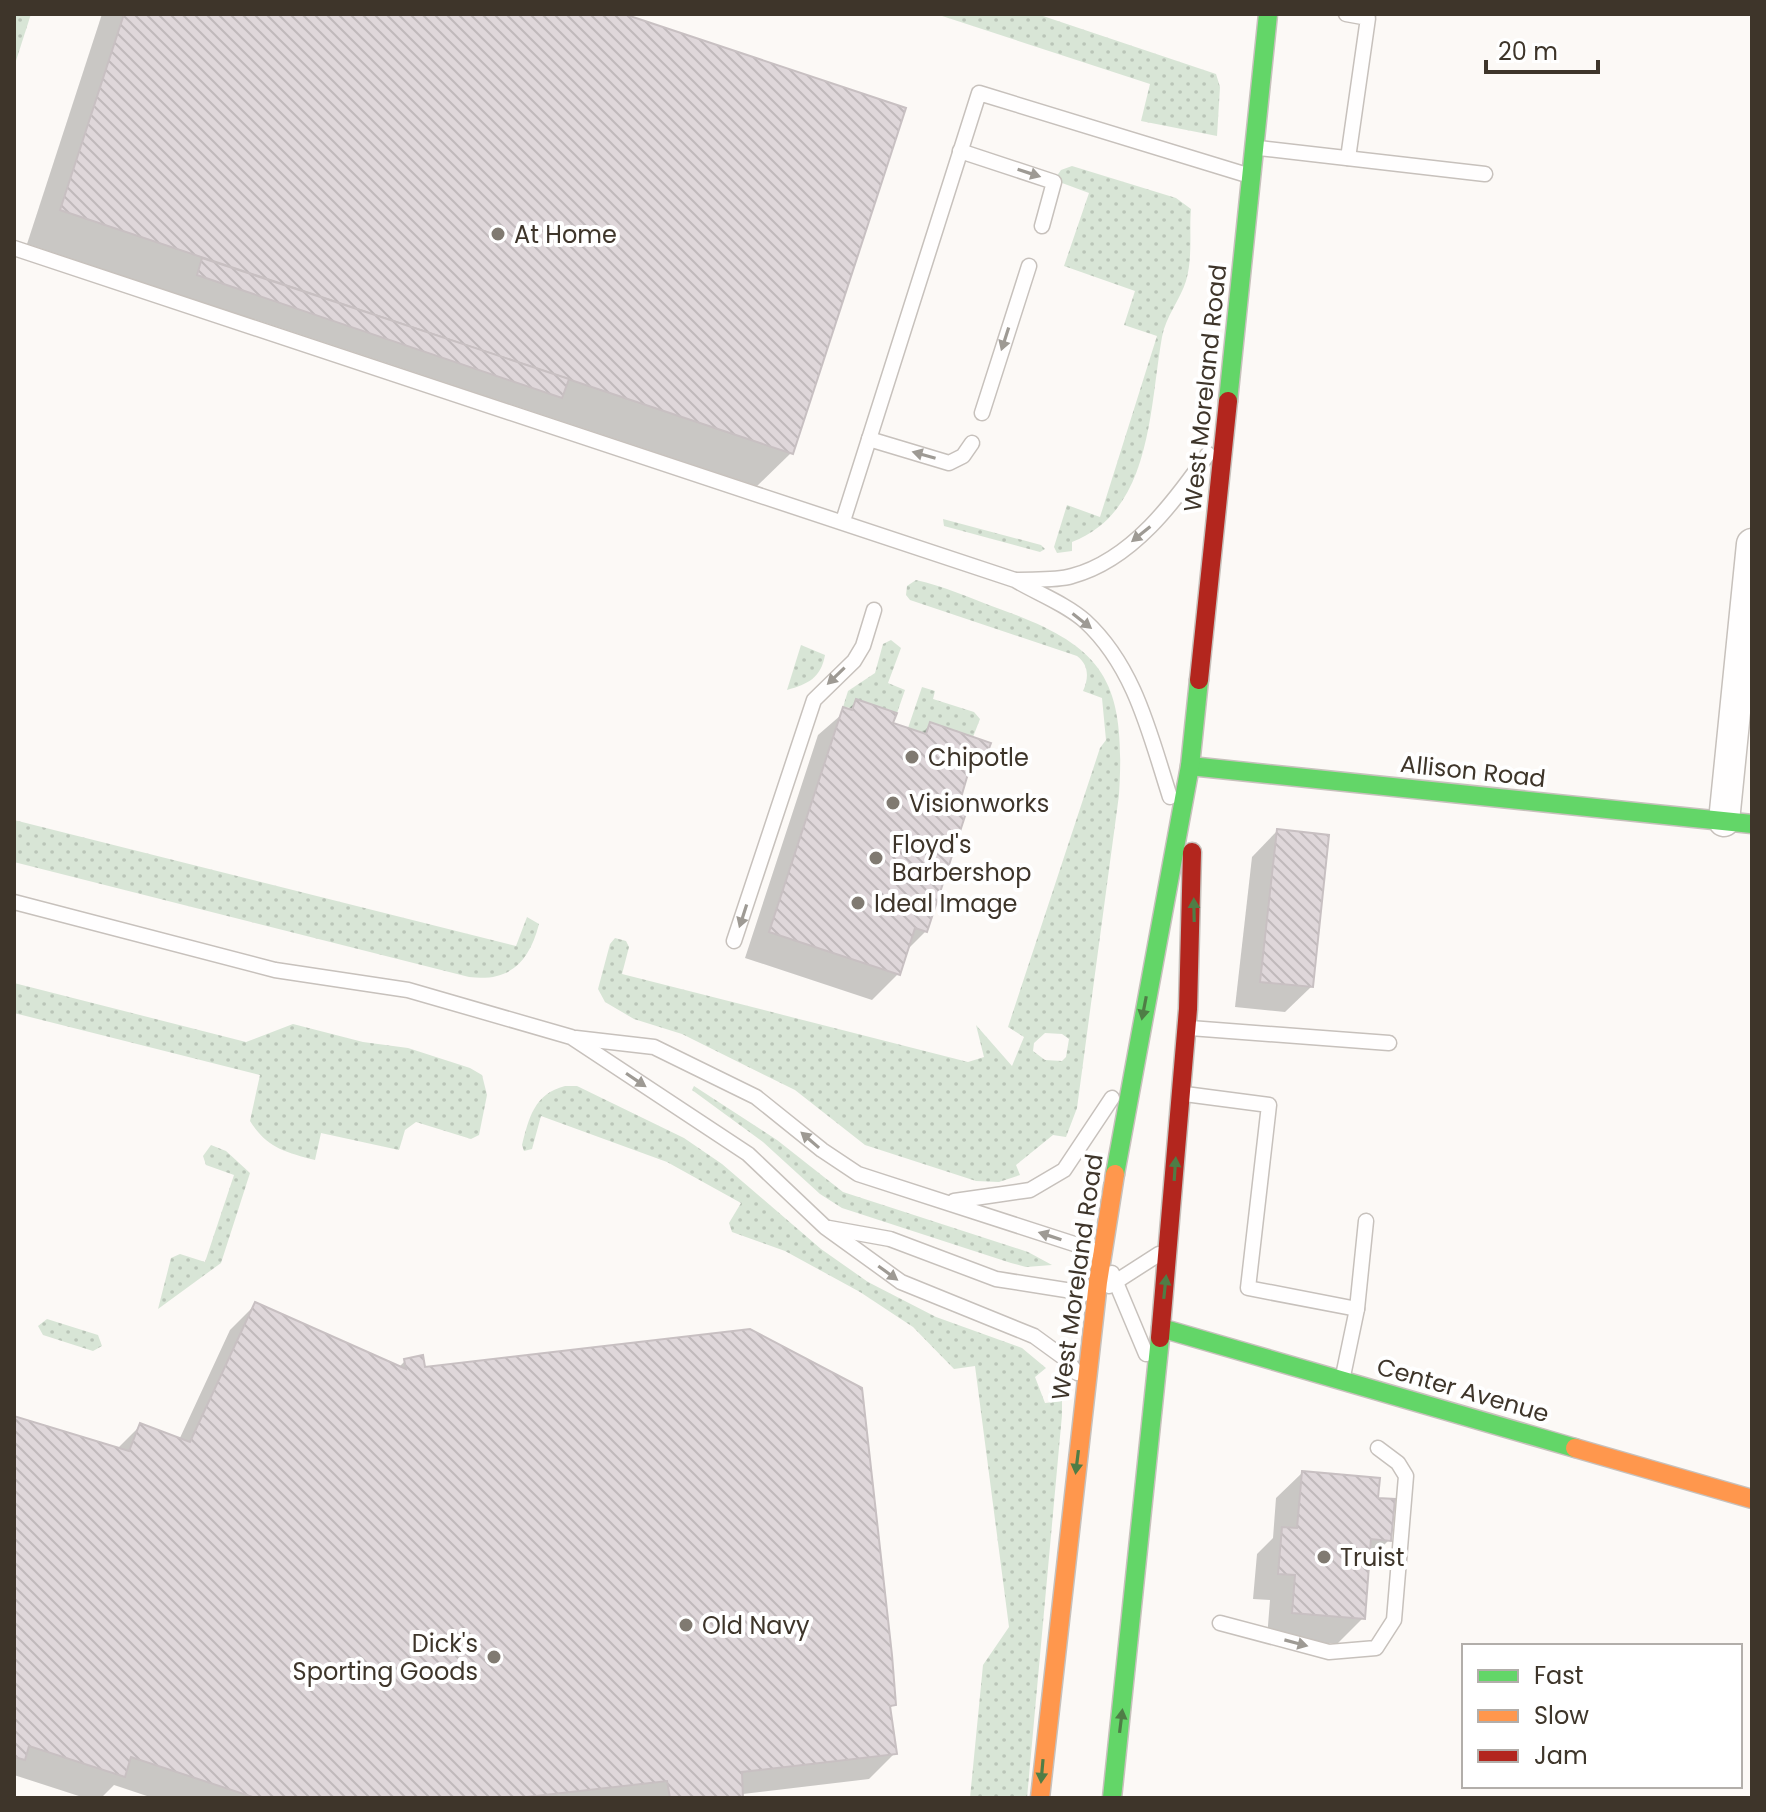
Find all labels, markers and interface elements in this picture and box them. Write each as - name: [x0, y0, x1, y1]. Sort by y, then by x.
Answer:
- scale bar: [1486, 24, 1598, 74]
- text: 20 m: [1498, 35, 1558, 68]
- one-way arrow: [1018, 168, 1042, 180]
- place label: At Home: [514, 218, 617, 251]
- marker: At Home: [489, 225, 507, 243]
- street label: West Moreland Road: [1176, 263, 1234, 513]
- one-way arrow: [998, 328, 1011, 352]
- one-way arrow: [911, 448, 935, 461]
- one-way arrow: [1131, 525, 1151, 542]
- one-way arrow: [1072, 612, 1092, 628]
- one-way arrow: [827, 667, 846, 685]
- place label: Chipotle: [928, 741, 1029, 774]
- street label: Allison Road: [1399, 747, 1547, 795]
- marker: Chipotle: [903, 748, 921, 766]
- place label: Visionworks: [909, 787, 1049, 820]
- marker: Visionworks: [884, 794, 902, 812]
- place label: Floyd's Barbershop: [892, 828, 1031, 889]
- marker: Floyd's Barbershop: [867, 849, 885, 867]
- place label: Ideal Image: [874, 887, 1018, 920]
- marker: Ideal Image: [849, 894, 867, 912]
- one-way arrow: [1188, 897, 1200, 922]
- one-way arrow: [736, 904, 748, 928]
- one-way arrow: [1137, 995, 1149, 1020]
- one-way arrow: [626, 1073, 647, 1088]
- one-way arrow: [801, 1132, 821, 1149]
- street label: West Moreland Road: [1043, 1152, 1111, 1402]
- one-way arrow: [1169, 1156, 1182, 1181]
- one-way arrow: [1037, 1229, 1061, 1242]
- one-way arrow: [878, 1265, 899, 1280]
- one-way arrow: [1158, 1274, 1171, 1299]
- street label: Center Avenue: [1373, 1350, 1553, 1430]
- one-way arrow: [1070, 1450, 1083, 1475]
- place label: Truist: [1340, 1541, 1404, 1574]
- marker: Truist: [1315, 1548, 1333, 1566]
- place label: Old Navy: [702, 1609, 810, 1642]
- marker: Old Navy: [677, 1616, 695, 1634]
- place label: Dick's Sporting Goods: [293, 1627, 478, 1688]
- one-way arrow: [1283, 1638, 1308, 1650]
- legend: [1462, 1644, 1742, 1788]
- marker: Dick's Sporting Goods: [485, 1648, 503, 1666]
- text: Fast: [1534, 1659, 1584, 1692]
- text: Slow: [1534, 1699, 1589, 1732]
- one-way arrow: [1115, 1708, 1128, 1733]
- text: Jam: [1534, 1739, 1588, 1772]
- one-way arrow: [1035, 1759, 1048, 1784]

